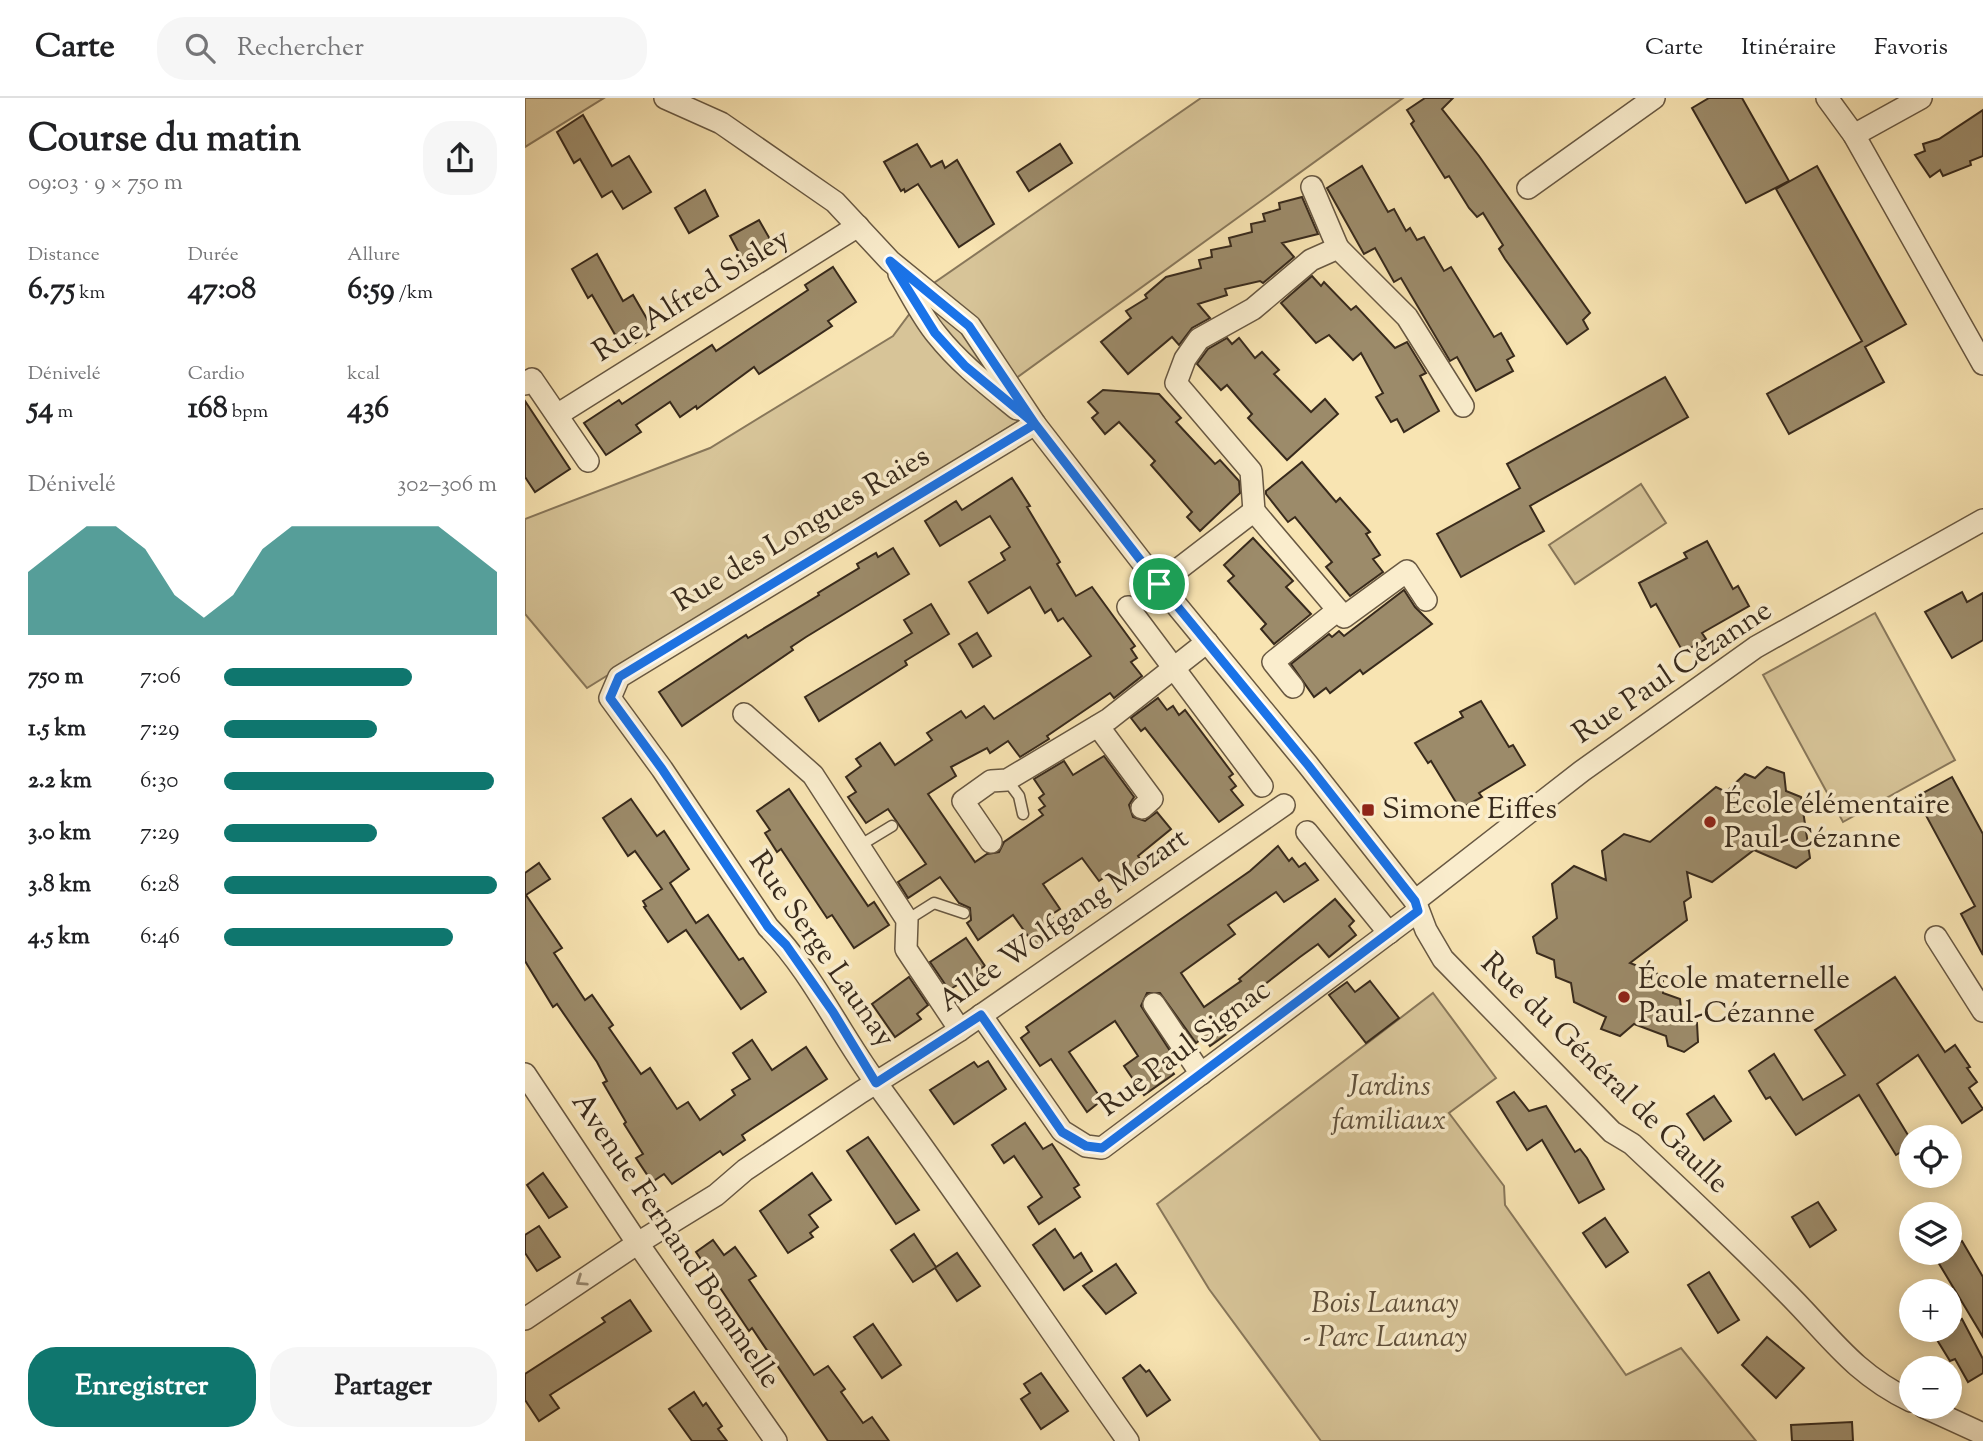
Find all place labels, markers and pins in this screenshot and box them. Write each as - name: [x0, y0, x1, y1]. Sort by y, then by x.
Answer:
- pin: [1129, 554, 1189, 614]
- place label: École élémentaire Paul-Cézanne: [1724, 784, 1950, 861]
- place label: Simone Eiffes: [1382, 789, 1557, 832]
- marker: Simone Eiffes: [1360, 802, 1376, 818]
- marker: École élémentaire Paul-Cézanne: [1702, 814, 1718, 830]
- place label: École maternelle Paul-Cézanne: [1638, 959, 1850, 1036]
- marker: École maternelle Paul-Cézanne: [1616, 989, 1632, 1005]

